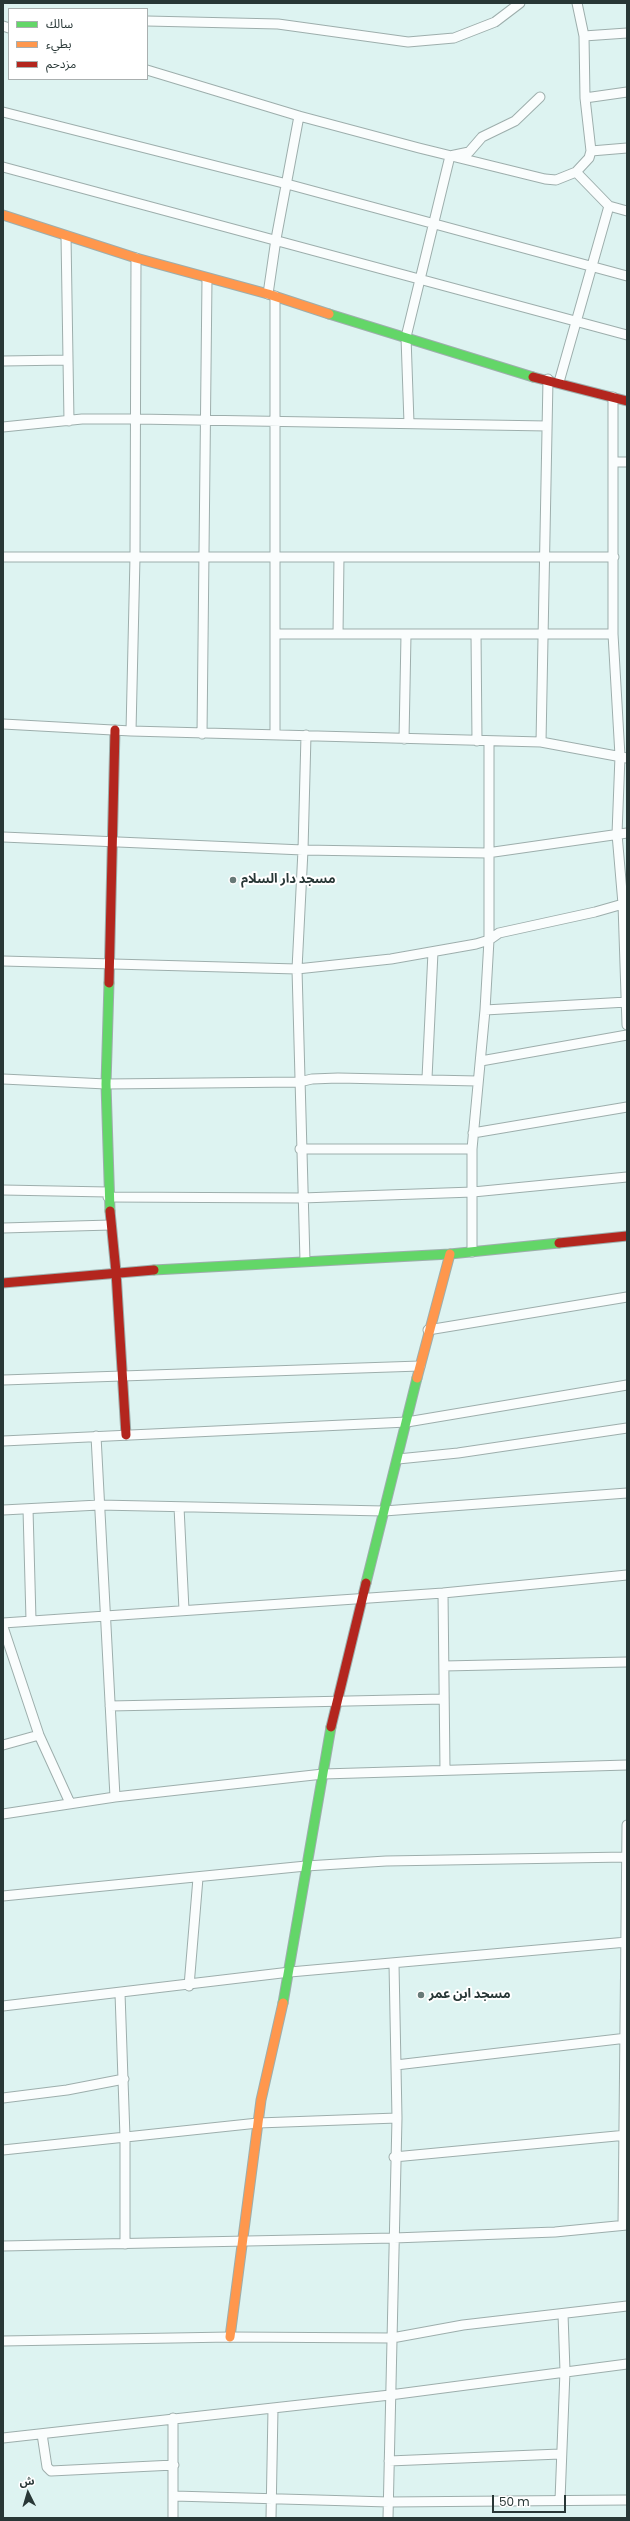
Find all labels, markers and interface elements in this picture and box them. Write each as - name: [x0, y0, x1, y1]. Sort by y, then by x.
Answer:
- legend: [8, 8, 148, 80]
- text: سالك: [46, 15, 73, 32]
- text: بطيء: [46, 35, 72, 52]
- text: مزدحم: [46, 55, 76, 72]
- place label: مسجد دار السلام: [241, 872, 335, 888]
- marker: مسجد دار السلام: [228, 875, 238, 885]
- place label: مسجد ابن عمر: [429, 1987, 511, 2003]
- marker: مسجد ابن عمر: [416, 1990, 426, 2000]
- text: ش: [19, 2472, 35, 2490]
- north arrow: [8, 2473, 48, 2513]
- scale bar: [494, 2487, 568, 2513]
- text: 50 m: [499, 2493, 530, 2510]

